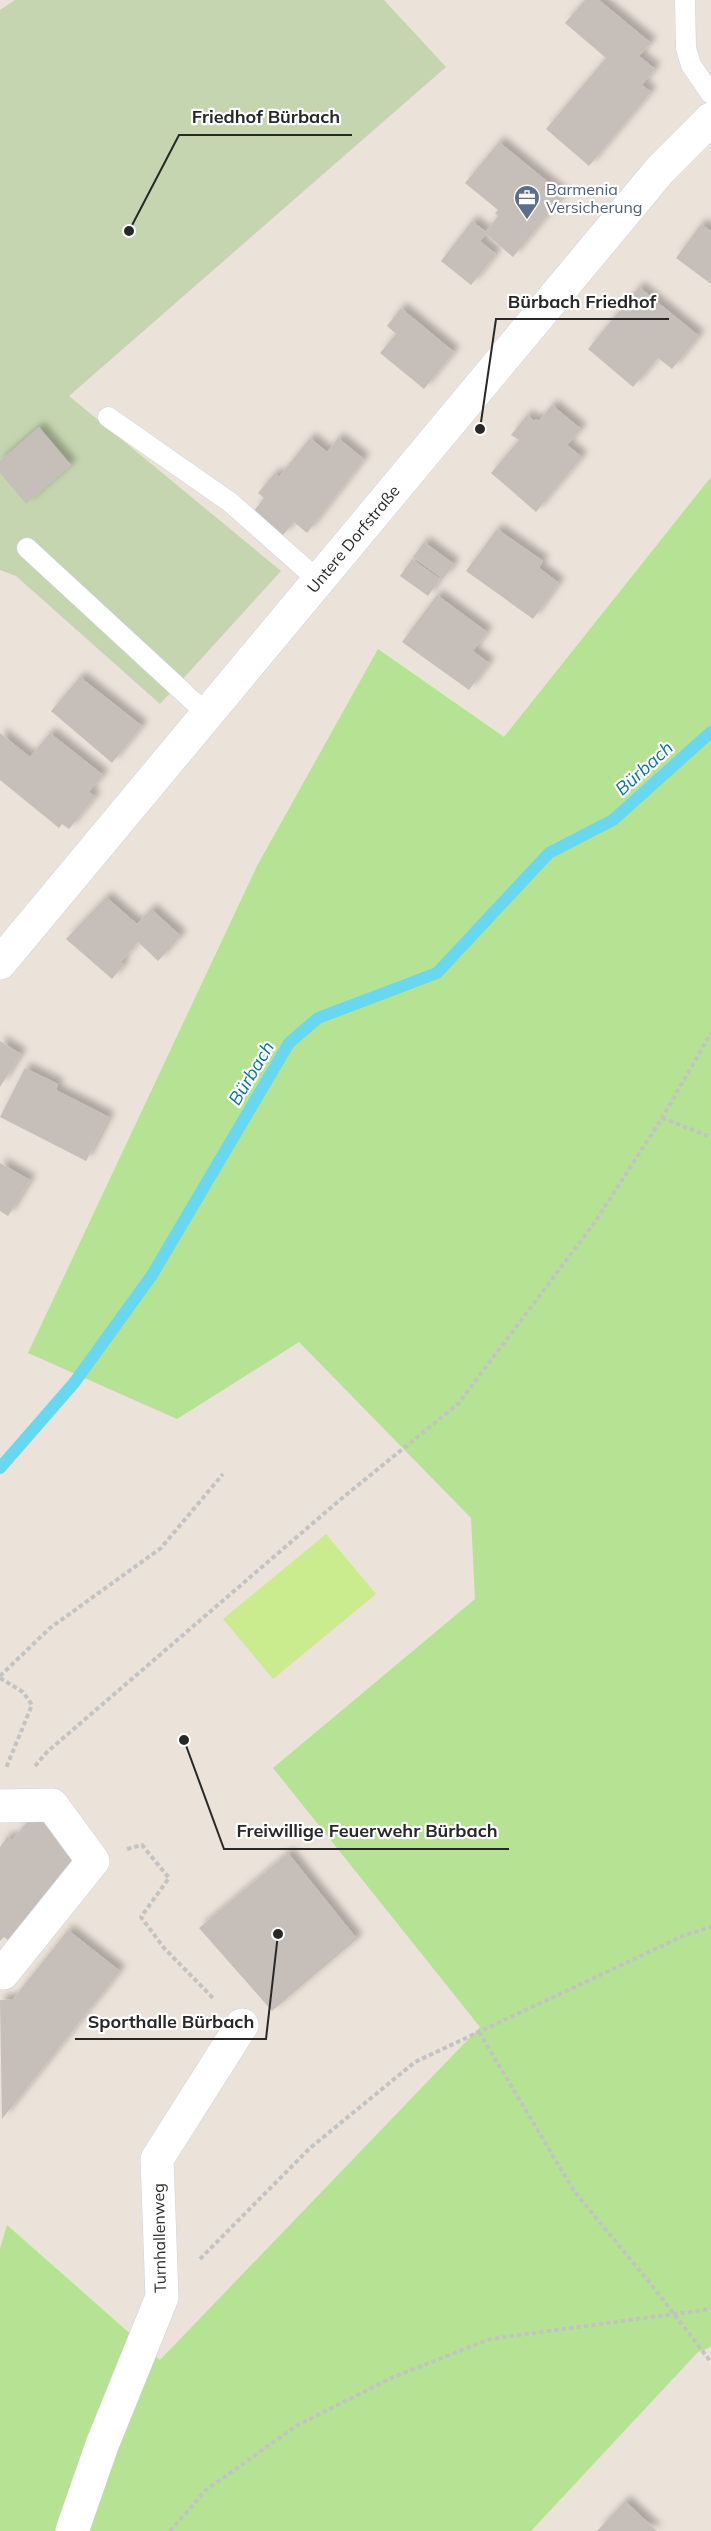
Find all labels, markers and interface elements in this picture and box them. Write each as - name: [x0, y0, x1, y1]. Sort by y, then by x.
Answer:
- callout: Friedhof Bürbach: [179, 99, 352, 135]
- text: Friedhof Bürbach: [192, 105, 340, 128]
- place label: Barmenia Versicherung: [546, 179, 642, 217]
- office icon: Barmenia Versicherung: [512, 183, 542, 221]
- callout: Bürbach Friedhof: [496, 283, 669, 319]
- text: Bürbach Friedhof: [508, 290, 657, 313]
- street label: Untere Dorfstraße: [302, 481, 404, 597]
- water label: Bürbach: [610, 736, 678, 800]
- water label: Bürbach: [223, 1037, 279, 1109]
- callout: Freiwillige Feuerwehr Bürbach: [224, 1813, 509, 1849]
- text: Freiwillige Feuerwehr Bürbach: [236, 1819, 498, 1842]
- callout: Sporthalle Bürbach: [75, 2003, 266, 2039]
- text: Sporthalle Bürbach: [88, 2010, 254, 2033]
- street label: Turnhallenweg: [148, 2183, 170, 2293]

